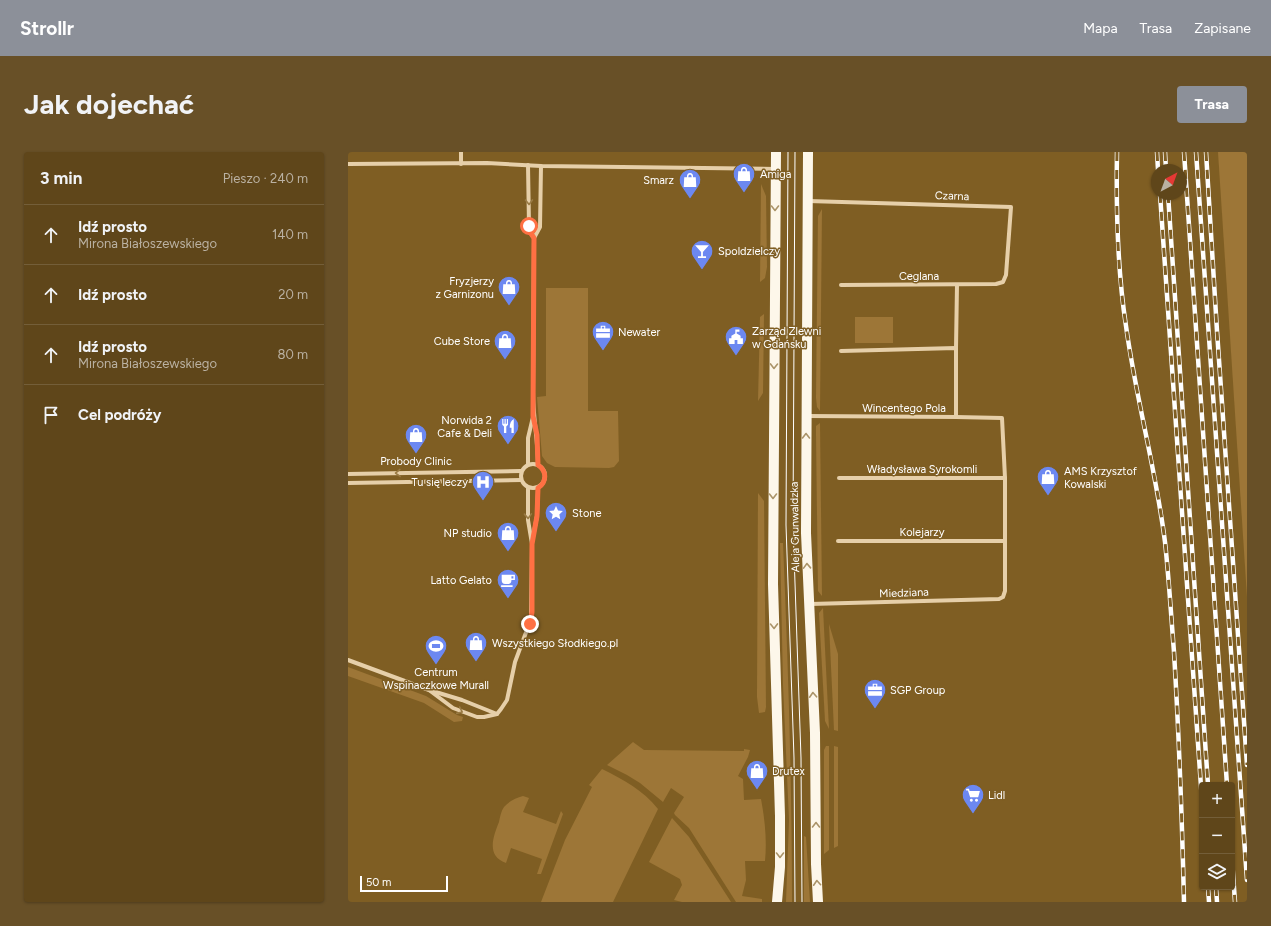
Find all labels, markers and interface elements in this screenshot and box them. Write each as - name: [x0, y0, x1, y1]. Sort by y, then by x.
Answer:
- text: Strollr: [20, 17, 74, 40]
- text: Mapa: [1083, 20, 1118, 37]
- text: Trasa: [1140, 20, 1172, 37]
- text: Zapisane: [1194, 20, 1251, 37]
- button: Trasa: [1177, 86, 1247, 123]
- text: Jak dojechać: [24, 87, 194, 121]
- shop icon: Amiga: [731, 161, 757, 194]
- north arrow: [1151, 164, 1187, 200]
- shop icon: Smarz: [677, 167, 703, 200]
- text: 3 min: [40, 168, 82, 188]
- place label: Amiga: [760, 168, 791, 181]
- text: Pieszo · 240 m: [223, 171, 308, 186]
- place label: Smarz: [643, 174, 674, 187]
- street label: Czarna: [935, 189, 969, 203]
- one-way arrow: [524, 199, 533, 205]
- one-way arrow: [771, 205, 779, 211]
- route start: [520, 217, 538, 235]
- text: Idź prosto: [78, 218, 147, 236]
- icon: ahead: [40, 224, 62, 246]
- text: 140 m: [272, 227, 308, 242]
- text: Mirona Białoszewskiego: [78, 236, 217, 251]
- bar icon: Spoldzielczy: [689, 238, 715, 271]
- place label: Spoldzielczy: [718, 245, 780, 258]
- street label: Ceglana: [899, 270, 939, 283]
- shop icon: Fryzjerzy z Garnizonu: [496, 274, 522, 307]
- place label: Fryzjerzy z Garnizonu: [435, 275, 494, 301]
- icon: ahead: [40, 284, 62, 306]
- text: Idź prosto: [78, 286, 147, 304]
- text: 20 m: [278, 287, 308, 302]
- office icon: Newater: [590, 319, 616, 352]
- public building icon: Zarząd Zlewni w Gdańsku: [723, 324, 749, 357]
- place label: Zarząd Zlewni w Gdańsku: [752, 325, 821, 351]
- place label: Newater: [618, 326, 661, 339]
- shop icon: Cube Store: [492, 328, 518, 361]
- place label: Cube Store: [434, 335, 490, 348]
- text: Idź prosto: [78, 338, 147, 356]
- icon: ahead: [40, 344, 62, 366]
- text: 80 m: [277, 347, 308, 362]
- text: Mirona Białoszewskiego: [78, 356, 217, 371]
- one-way arrow: [770, 363, 778, 369]
- street label: Wincentego Pola: [862, 402, 946, 415]
- icon: arrive: [40, 404, 62, 426]
- text: Cel podróży: [78, 406, 161, 424]
- restaurant icon: Norwida 2 Cafe & Deli: [495, 413, 521, 446]
- place label: Norwida 2 Cafe & Deli: [437, 414, 492, 440]
- shop icon: Probody Clinic: [403, 422, 429, 455]
- one-way arrow: [802, 433, 810, 439]
- place label: Probody Clinic: [380, 455, 452, 468]
- street label: Władysława Syrokomli: [867, 463, 977, 476]
- shop icon: AMS Krzysztof Kowalski: [1035, 464, 1061, 497]
- place label: AMS Krzysztof Kowalski: [1064, 465, 1138, 491]
- one-way arrow: [395, 469, 401, 477]
- hospital icon: Tu się leczy: [470, 469, 496, 502]
- place label: Tu się leczy: [412, 476, 468, 489]
- street label: Aleja Grunwaldzka: [788, 482, 802, 572]
- one-way arrow: [769, 493, 777, 499]
- place icon: Stone: [543, 500, 569, 533]
- place label: Stone: [572, 507, 601, 520]
- one-way arrow: [524, 513, 532, 519]
- shop icon: NP studio: [495, 520, 521, 553]
- street label: Kolejarzy: [900, 526, 945, 539]
- place label: NP studio: [444, 527, 492, 540]
- one-way arrow: [803, 563, 811, 569]
- cafe icon: Latto Gelato: [495, 567, 521, 600]
- place label: Latto Gelato: [430, 574, 492, 587]
- street label: Miedziana: [879, 586, 929, 600]
- route end: [521, 615, 539, 633]
- one-way arrow: [770, 623, 778, 629]
- shop icon: Wszystkiego Słodkiego.pl: [463, 630, 489, 663]
- sports icon: Centrum Wspinaczkowe Murall: [423, 633, 449, 666]
- place label: Wszystkiego Słodkiego.pl: [492, 637, 618, 650]
- place label: Centrum Wspinaczkowe Murall: [383, 666, 489, 692]
- office icon: SGP Group: [862, 677, 888, 710]
- place label: SGP Group: [890, 684, 946, 697]
- one-way arrow: [809, 692, 818, 698]
- one-way arrow: [457, 706, 464, 714]
- shop icon: Drutex: [744, 758, 770, 791]
- place label: Drutex: [772, 765, 806, 778]
- supermarket icon: Lidl: [960, 782, 986, 815]
- map controls: [1199, 782, 1235, 890]
- button: +: [1199, 782, 1235, 818]
- place label: Lidl: [988, 789, 1005, 802]
- button: −: [1199, 818, 1235, 854]
- one-way arrow: [812, 822, 820, 828]
- one-way arrow: [776, 852, 784, 858]
- button: layers: [1199, 854, 1235, 890]
- scale bar: [360, 874, 448, 893]
- text: 50 m: [366, 876, 391, 889]
- one-way arrow: [813, 880, 822, 886]

